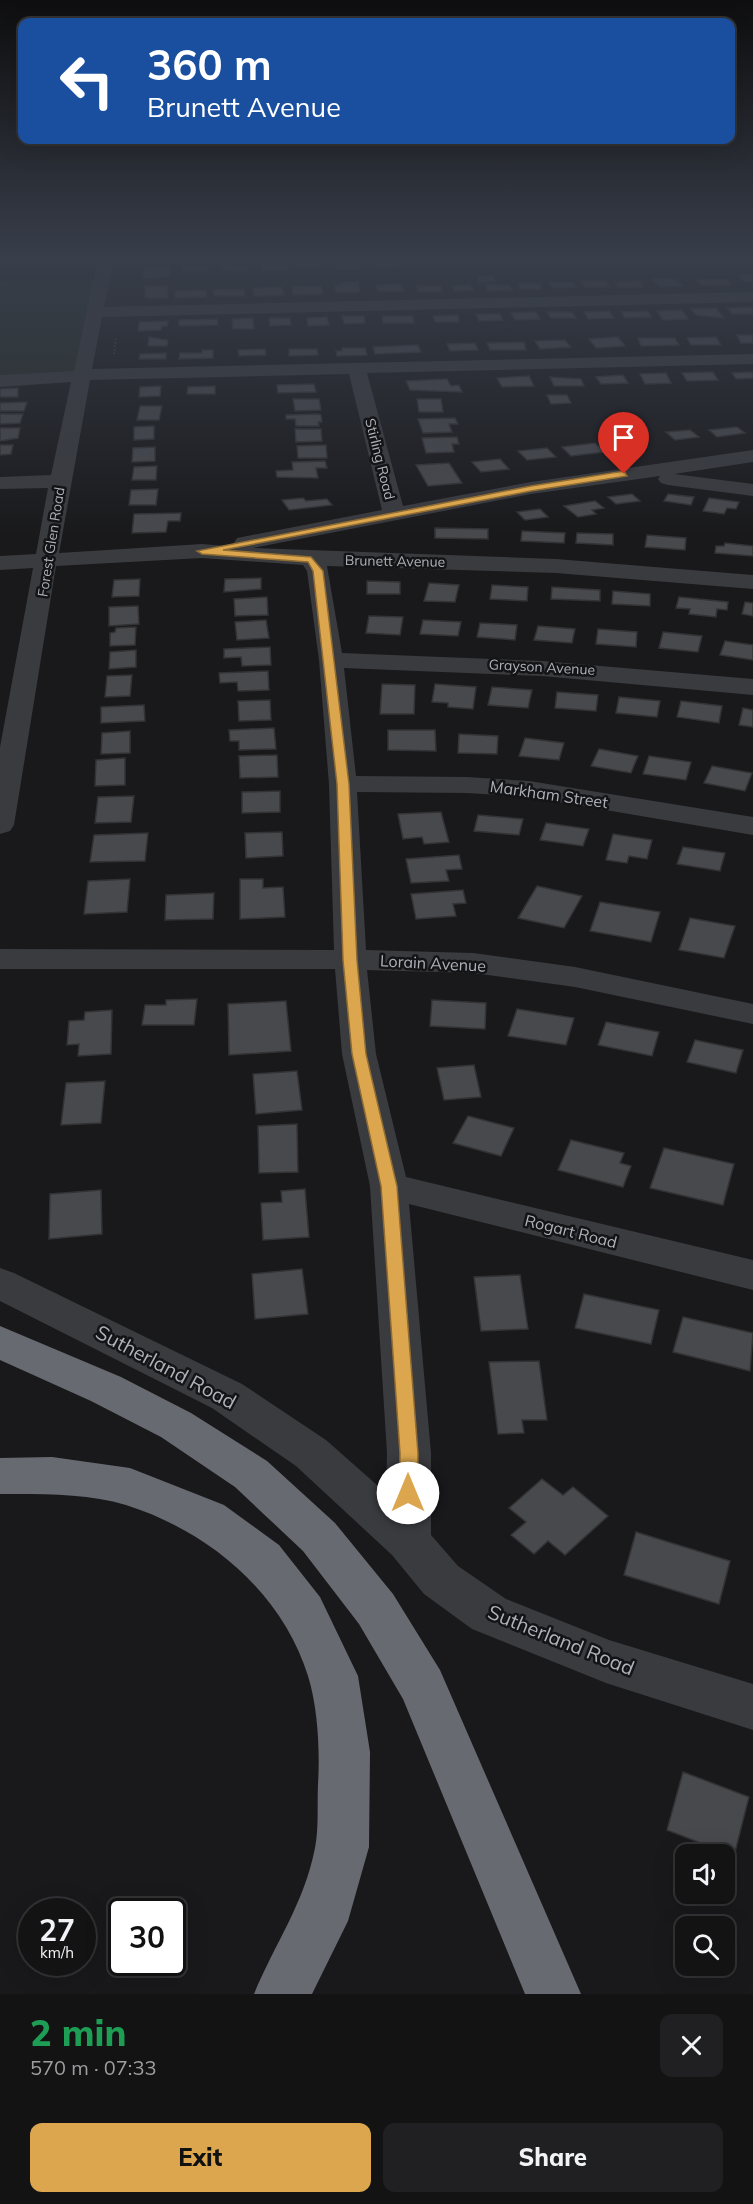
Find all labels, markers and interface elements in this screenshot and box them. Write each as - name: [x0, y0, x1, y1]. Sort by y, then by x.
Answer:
- text: 360 m: [147, 38, 272, 91]
- icon: left: [48, 42, 126, 120]
- text: Brunett Avenue: [147, 90, 341, 124]
- pin: [598, 412, 649, 474]
- street label: Stirling Road: [361, 416, 399, 502]
- icon: arrive: [607, 421, 640, 454]
- street label: Forest Glen Road: [33, 486, 69, 598]
- street label: Brunett Avenue: [345, 551, 445, 571]
- street label: Grayson Avenue: [488, 655, 596, 679]
- street label: Markham Street: [489, 776, 610, 812]
- street label: Lorain Avenue: [379, 950, 487, 976]
- street label: Rogart Road: [523, 1210, 619, 1252]
- street label: Sutherland Road: [92, 1319, 241, 1414]
- position arrow: [376, 1461, 440, 1525]
- street label: Sutherland Road: [484, 1599, 638, 1680]
- map controls: [675, 1844, 735, 1976]
- button: sound: [675, 1844, 735, 1904]
- speed limit sign: 30: [108, 1898, 186, 1976]
- text: 27: [39, 1911, 75, 1949]
- button: search: [675, 1916, 735, 1976]
- text: km/h: [40, 1943, 74, 1962]
- text: 2 min: [30, 2010, 126, 2055]
- button: close: [660, 2014, 723, 2077]
- text: 570 m · 07:33: [30, 2055, 156, 2080]
- button: Exit: [30, 2123, 371, 2192]
- button: Share: [383, 2123, 723, 2192]

